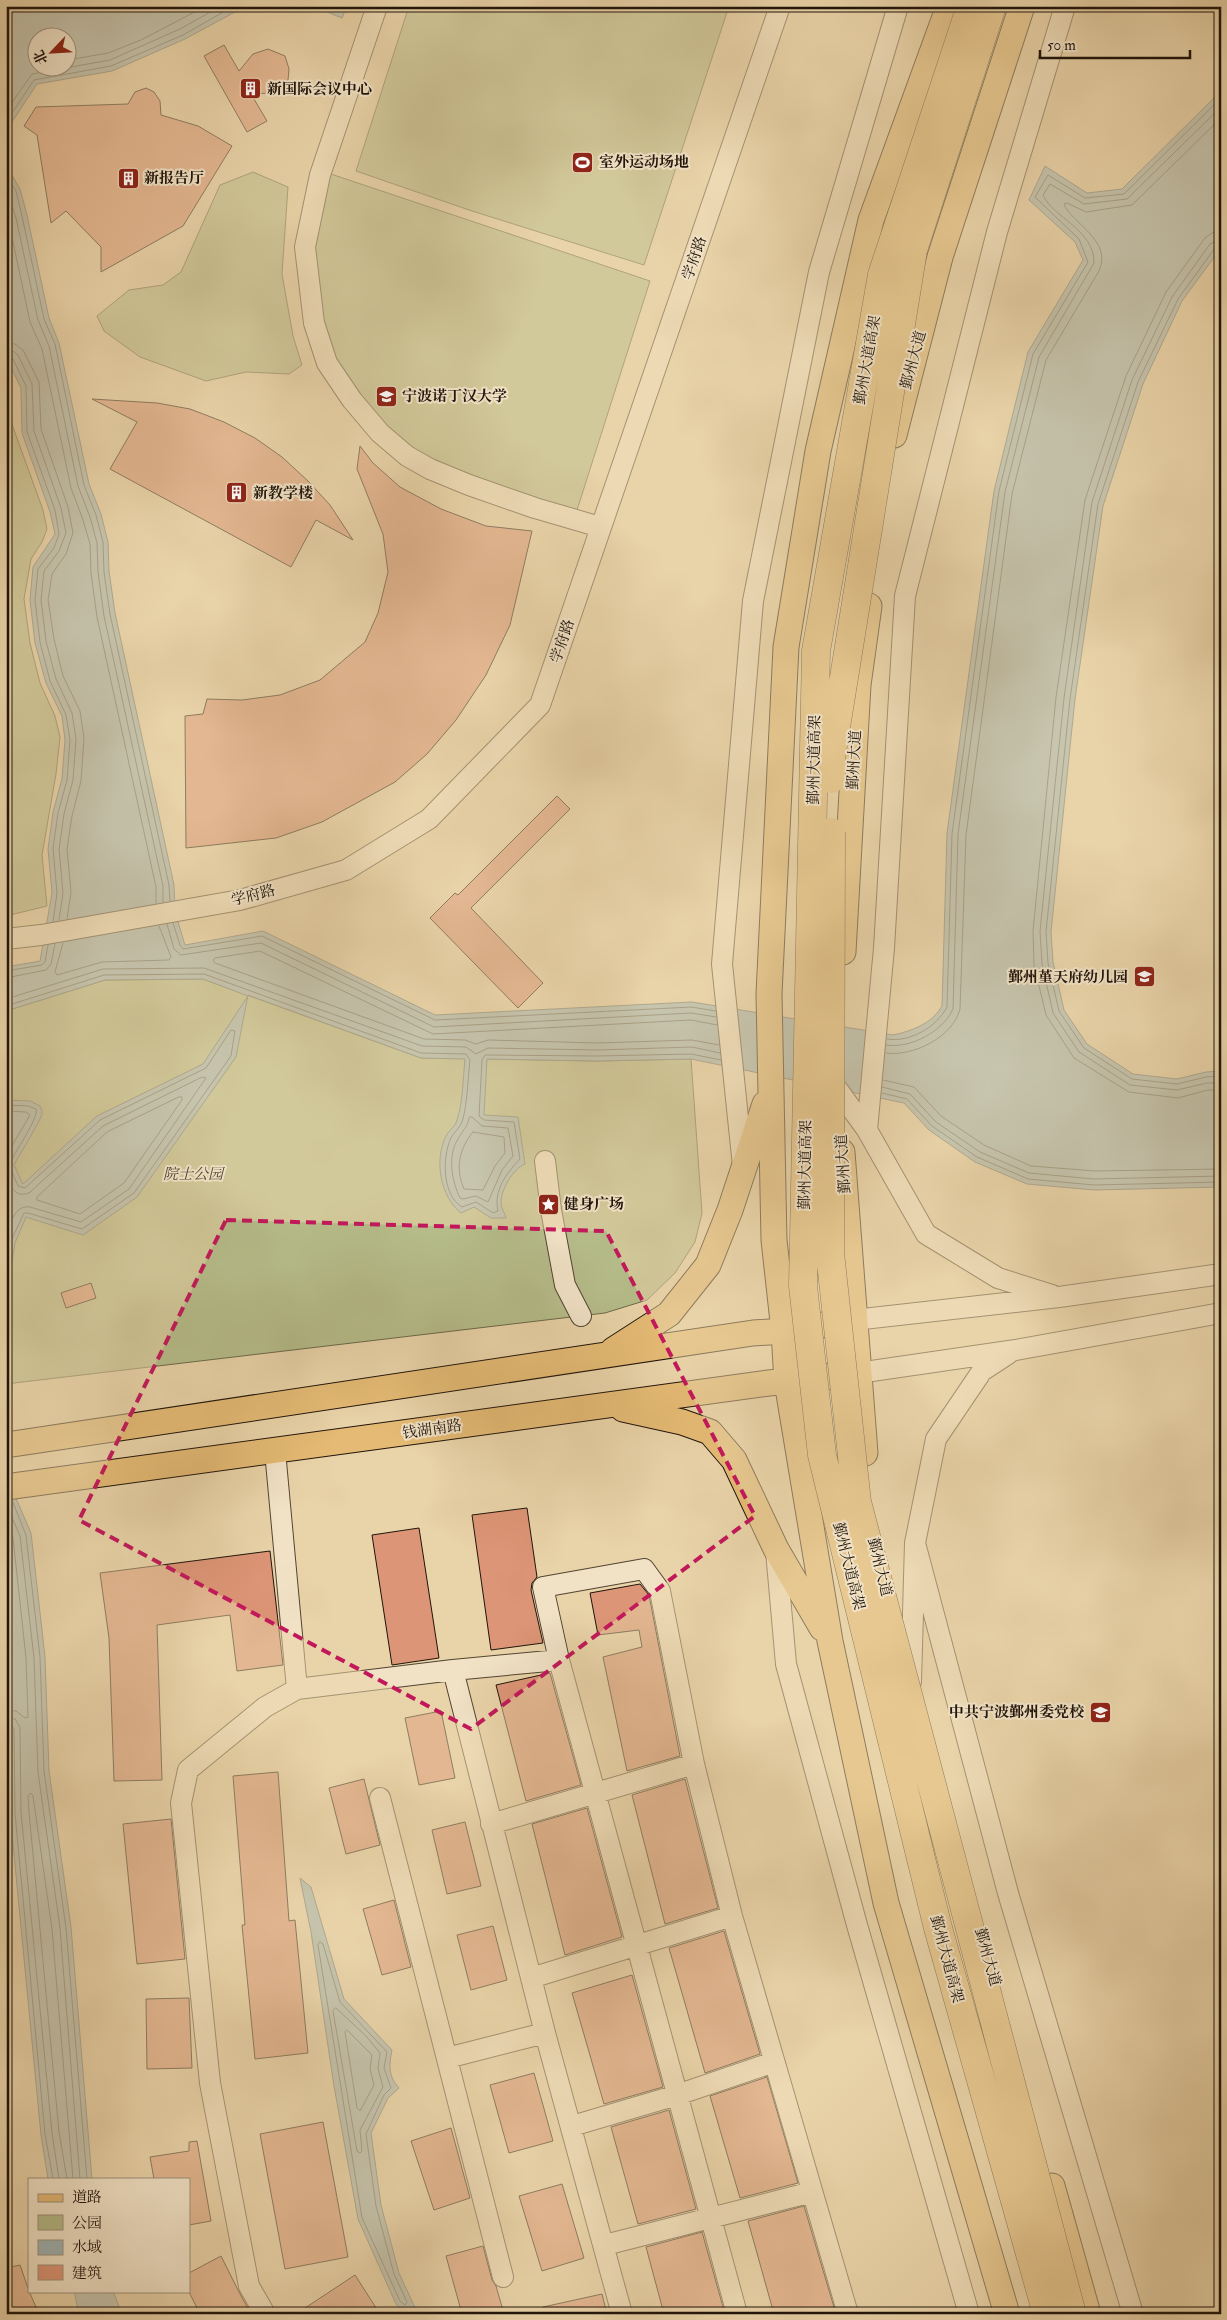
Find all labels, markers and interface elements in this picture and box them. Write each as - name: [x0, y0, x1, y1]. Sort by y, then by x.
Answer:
- north arrow: [28, 28, 78, 78]
- scale bar: [1040, 28, 1190, 60]
- text: 50 m: [1047, 36, 1076, 55]
- text: 北: [30, 47, 51, 67]
- building icon: 新国际会议中心: [239, 77, 263, 101]
- place label: 新国际会议中心: [267, 80, 372, 99]
- sports icon: 室外运动场地: [571, 150, 595, 174]
- place label: 室外运动场地: [599, 153, 689, 172]
- building icon: 新报告厅: [116, 166, 140, 190]
- place label: 新报告厅: [144, 169, 204, 188]
- street label: 学府路: [678, 234, 711, 283]
- street label: 鄞州大道高架: [850, 314, 885, 406]
- street label: 鄞州大道: [897, 329, 930, 392]
- school or university icon: 宁波诺丁汉大学: [374, 384, 398, 408]
- place label: 宁波诺丁汉大学: [402, 387, 507, 406]
- building icon: 新教学楼: [225, 481, 249, 505]
- place label: 新教学楼: [253, 484, 313, 503]
- street label: 学府路: [546, 617, 579, 666]
- street label: 鄞州大道高架: [804, 715, 825, 805]
- street label: 鄞州大道: [843, 730, 866, 790]
- street label: 学府路: [229, 881, 277, 910]
- school or university icon: 鄞州堇天府幼儿园: [1132, 965, 1156, 989]
- place label: 鄞州堇天府幼儿园: [1008, 968, 1128, 987]
- street label: 鄞州大道高架: [795, 1120, 816, 1210]
- street label: 鄞州大道: [832, 1133, 855, 1195]
- park label: 院士公园: [163, 1165, 225, 1184]
- place icon: 健身广场: [536, 1192, 560, 1216]
- place label: 健身广场: [564, 1195, 624, 1214]
- street label: 钱湖南路: [401, 1416, 463, 1443]
- street label: 鄞州大道高架: [828, 1520, 869, 1612]
- street label: 鄞州大道: [863, 1536, 896, 1599]
- school or university icon: 中共宁波鄞州委党校: [1088, 1700, 1112, 1724]
- place label: 中共宁波鄞州委党校: [949, 1703, 1085, 1722]
- street label: 鄞州大道高架: [926, 1913, 967, 2005]
- street label: 鄞州大道: [970, 1926, 1005, 1989]
- legend: [28, 2178, 190, 2292]
- text: 道路: [72, 2188, 102, 2207]
- text: 公园: [72, 2214, 102, 2233]
- text: 水域: [72, 2238, 102, 2257]
- text: 建筑: [72, 2264, 102, 2283]

